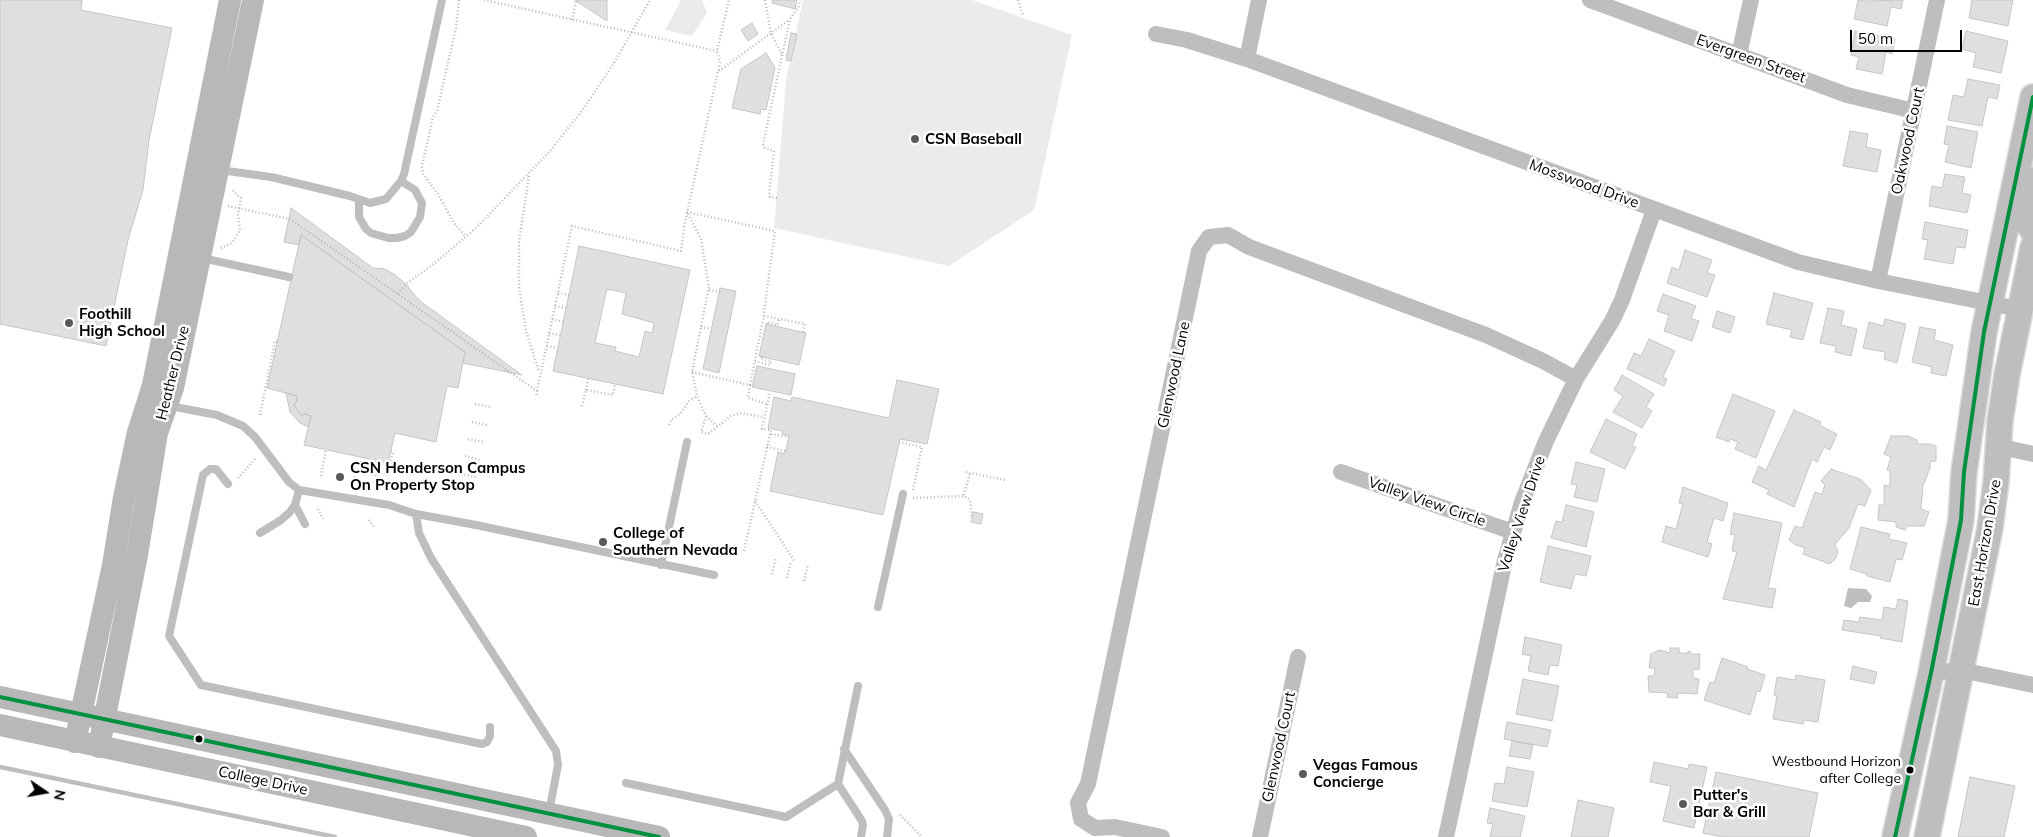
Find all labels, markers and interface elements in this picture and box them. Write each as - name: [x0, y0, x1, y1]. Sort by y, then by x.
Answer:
- scale bar: [1853, 20, 1966, 52]
- text: 50 m: [1858, 29, 1893, 48]
- street label: Evergreen Street: [1694, 31, 1808, 87]
- street label: Oakwood Court: [1888, 86, 1928, 196]
- place label: CSN Baseball: [925, 130, 1022, 148]
- marker: CSN Baseball: [909, 133, 921, 145]
- street label: Mosswood Drive: [1527, 156, 1641, 212]
- place label: Foothill High School: [79, 305, 165, 340]
- marker: Foothill High School: [63, 317, 75, 329]
- street label: Glenwood Lane: [1154, 320, 1194, 430]
- street label: Heather Drive: [153, 324, 193, 422]
- street label: Valley View Drive: [1495, 454, 1549, 574]
- place label: CSN Henderson Campus On Property Stop: [350, 459, 525, 494]
- marker: CSN Henderson Campus On Property Stop: [334, 471, 346, 483]
- street label: Valley View Circle: [1366, 473, 1488, 531]
- street label: East Horizon Drive: [1965, 478, 2005, 608]
- place label: College of Southern Nevada: [613, 524, 738, 559]
- marker: College of Southern Nevada: [597, 536, 609, 548]
- street label: Glenwood Court: [1259, 690, 1299, 804]
- unlabelled marker: [194, 734, 204, 744]
- place label: Westbound Horizon after College: [1772, 754, 1901, 786]
- place label: Vegas Famous Concierge: [1313, 756, 1418, 791]
- street label: College Drive: [217, 763, 309, 799]
- marker: Westbound Horizon after College: [1905, 765, 1915, 775]
- north arrow: [20, 767, 70, 817]
- marker: Vegas Famous Concierge: [1297, 768, 1309, 780]
- place label: Putter's Bar & Grill: [1693, 786, 1766, 821]
- text: N: [50, 788, 70, 802]
- marker: Putter's Bar & Grill: [1677, 798, 1689, 810]

